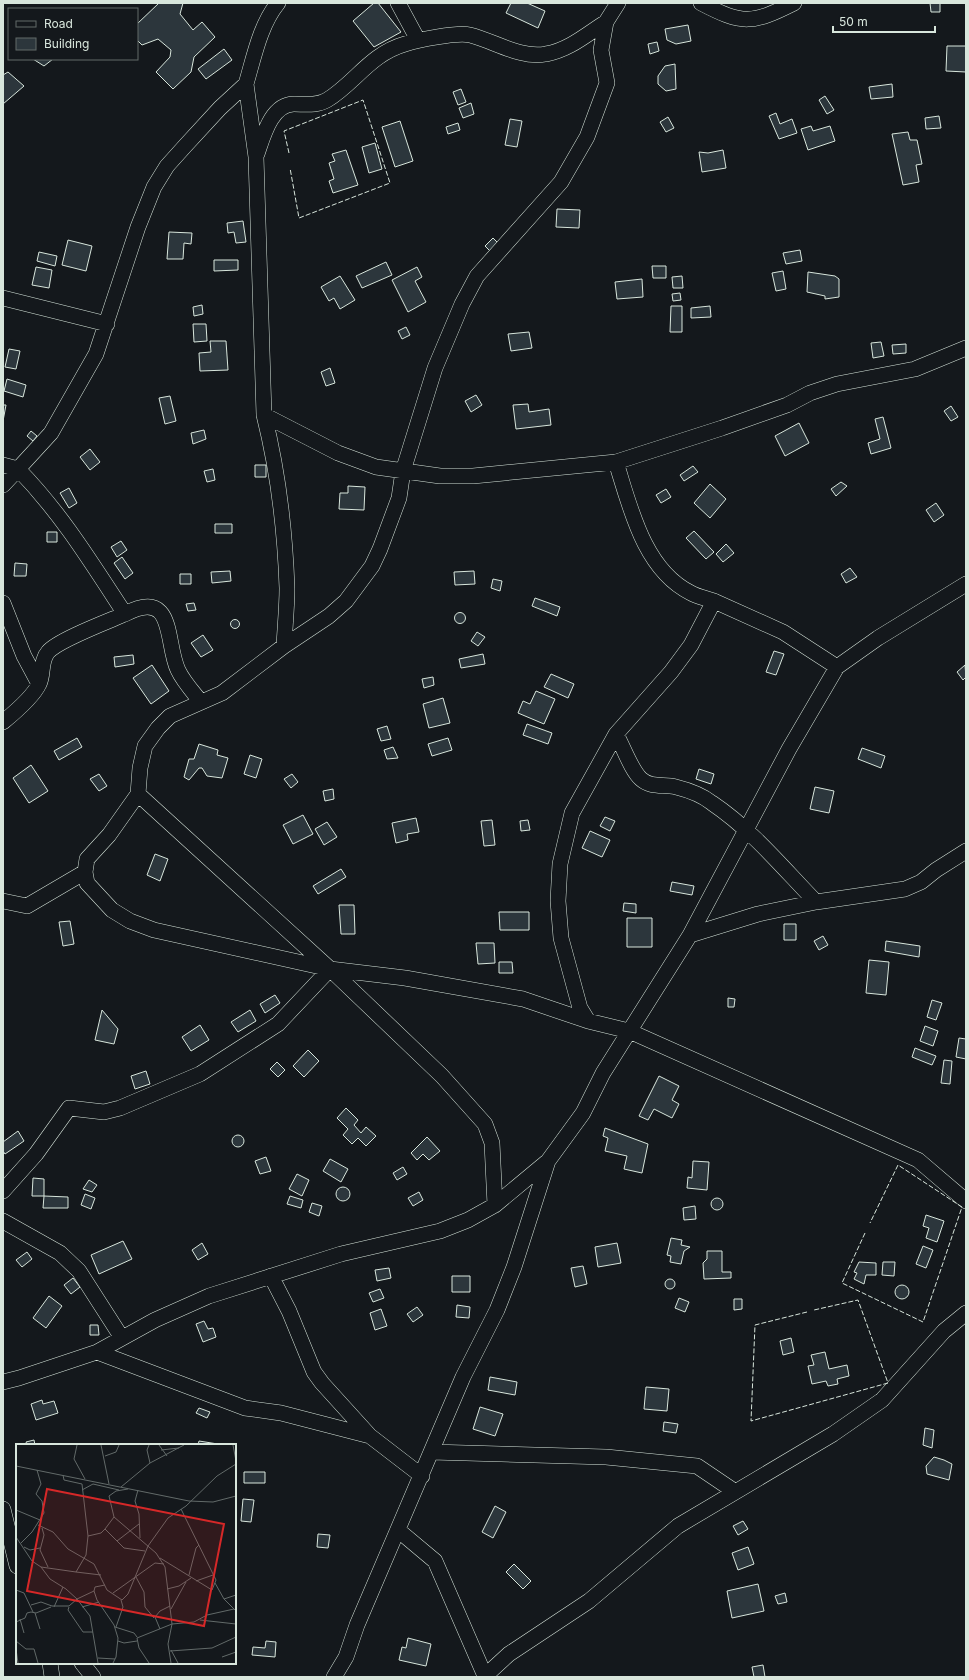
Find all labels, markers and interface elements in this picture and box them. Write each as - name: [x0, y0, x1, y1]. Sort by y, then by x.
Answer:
- legend: [8, 8, 138, 60]
- scale bar: [833, 8, 935, 34]
- text: 50 m: [839, 14, 868, 29]
- text: Road: [44, 16, 73, 31]
- text: Building: [44, 36, 89, 51]
- inset map: [16, 1444, 236, 1664]

